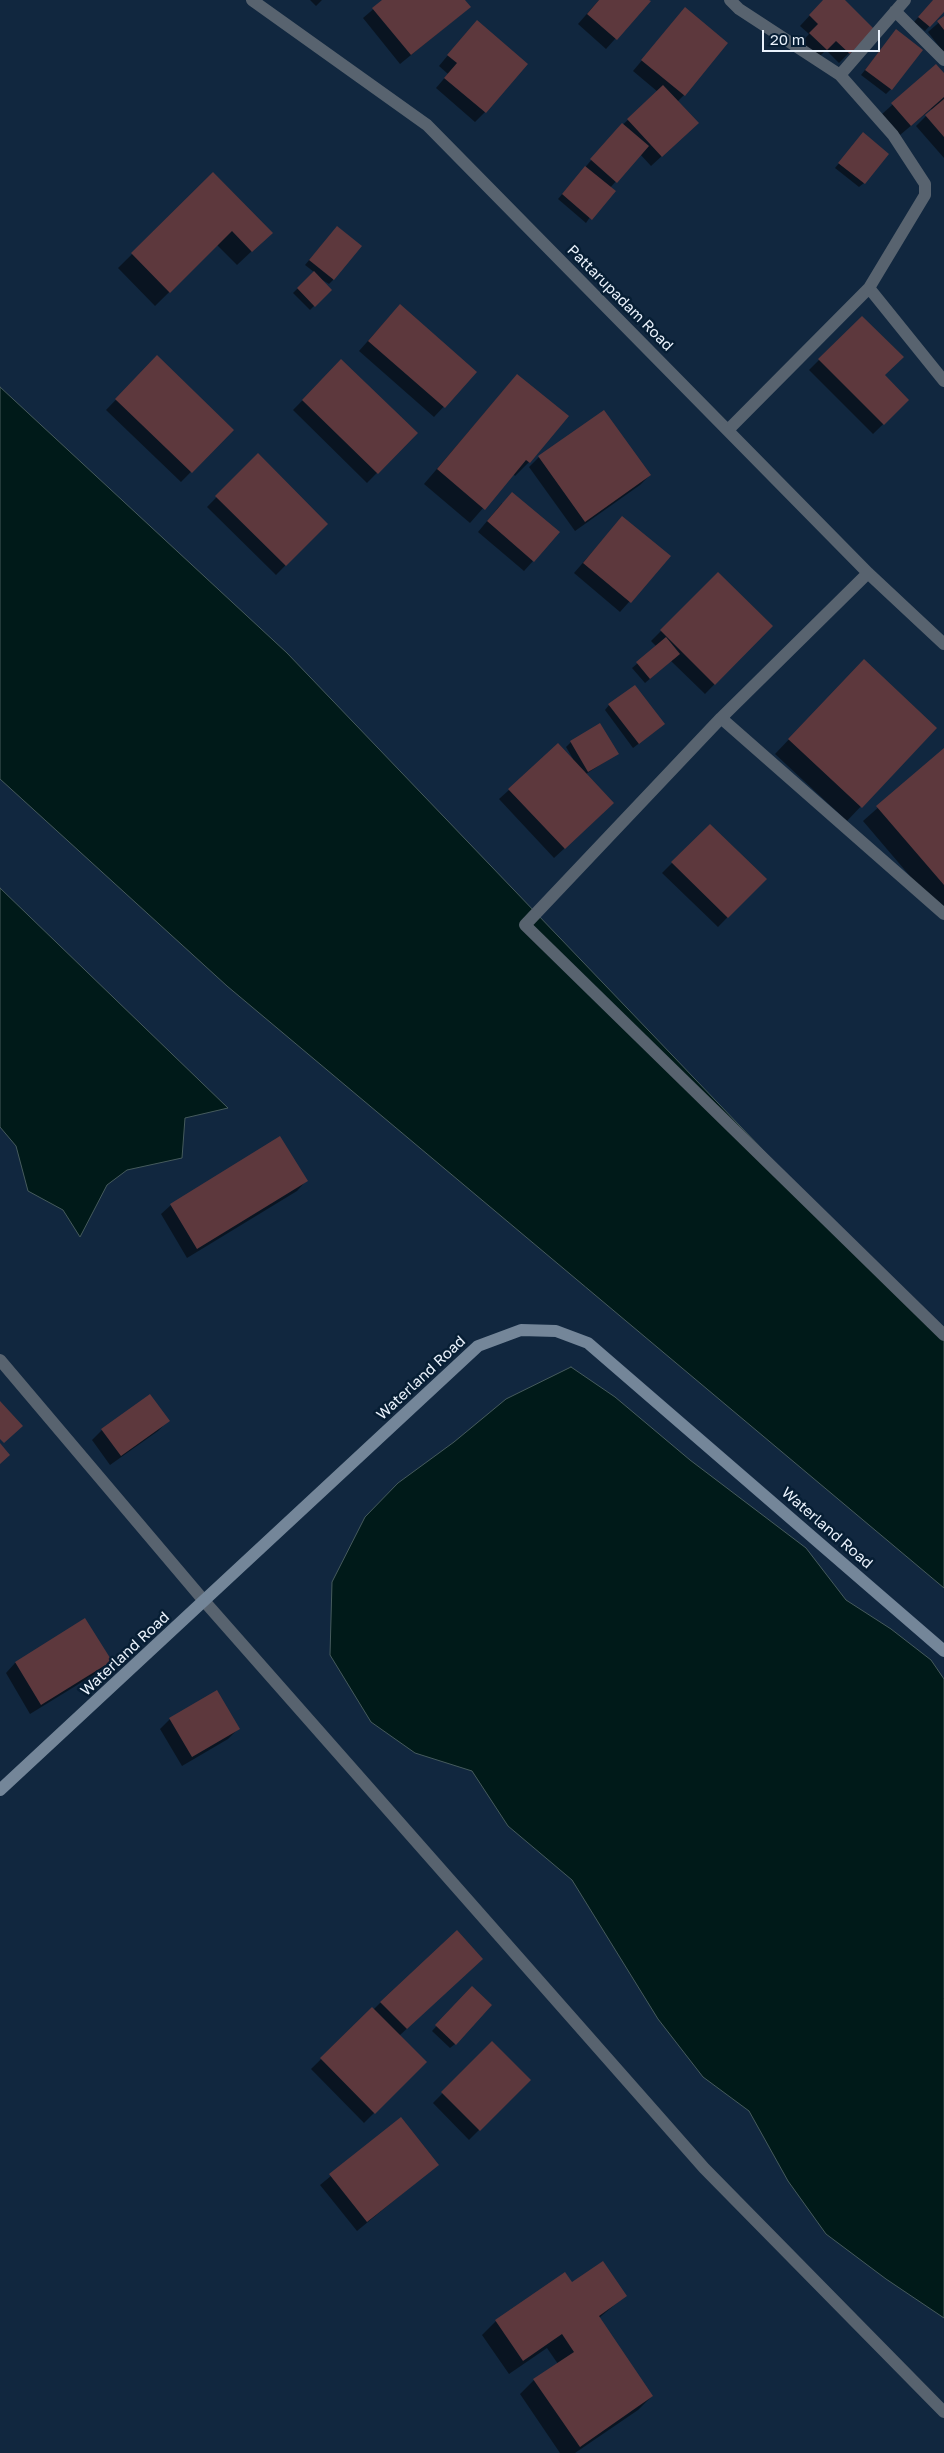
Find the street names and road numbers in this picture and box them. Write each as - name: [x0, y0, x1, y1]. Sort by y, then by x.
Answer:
- street label: Pattarupadam Road: [563, 241, 677, 355]
- street label: Waterland Road: [373, 1332, 469, 1424]
- street label: Waterland Road: [778, 1484, 876, 1572]
- street label: Waterland Road: [77, 1608, 173, 1700]

